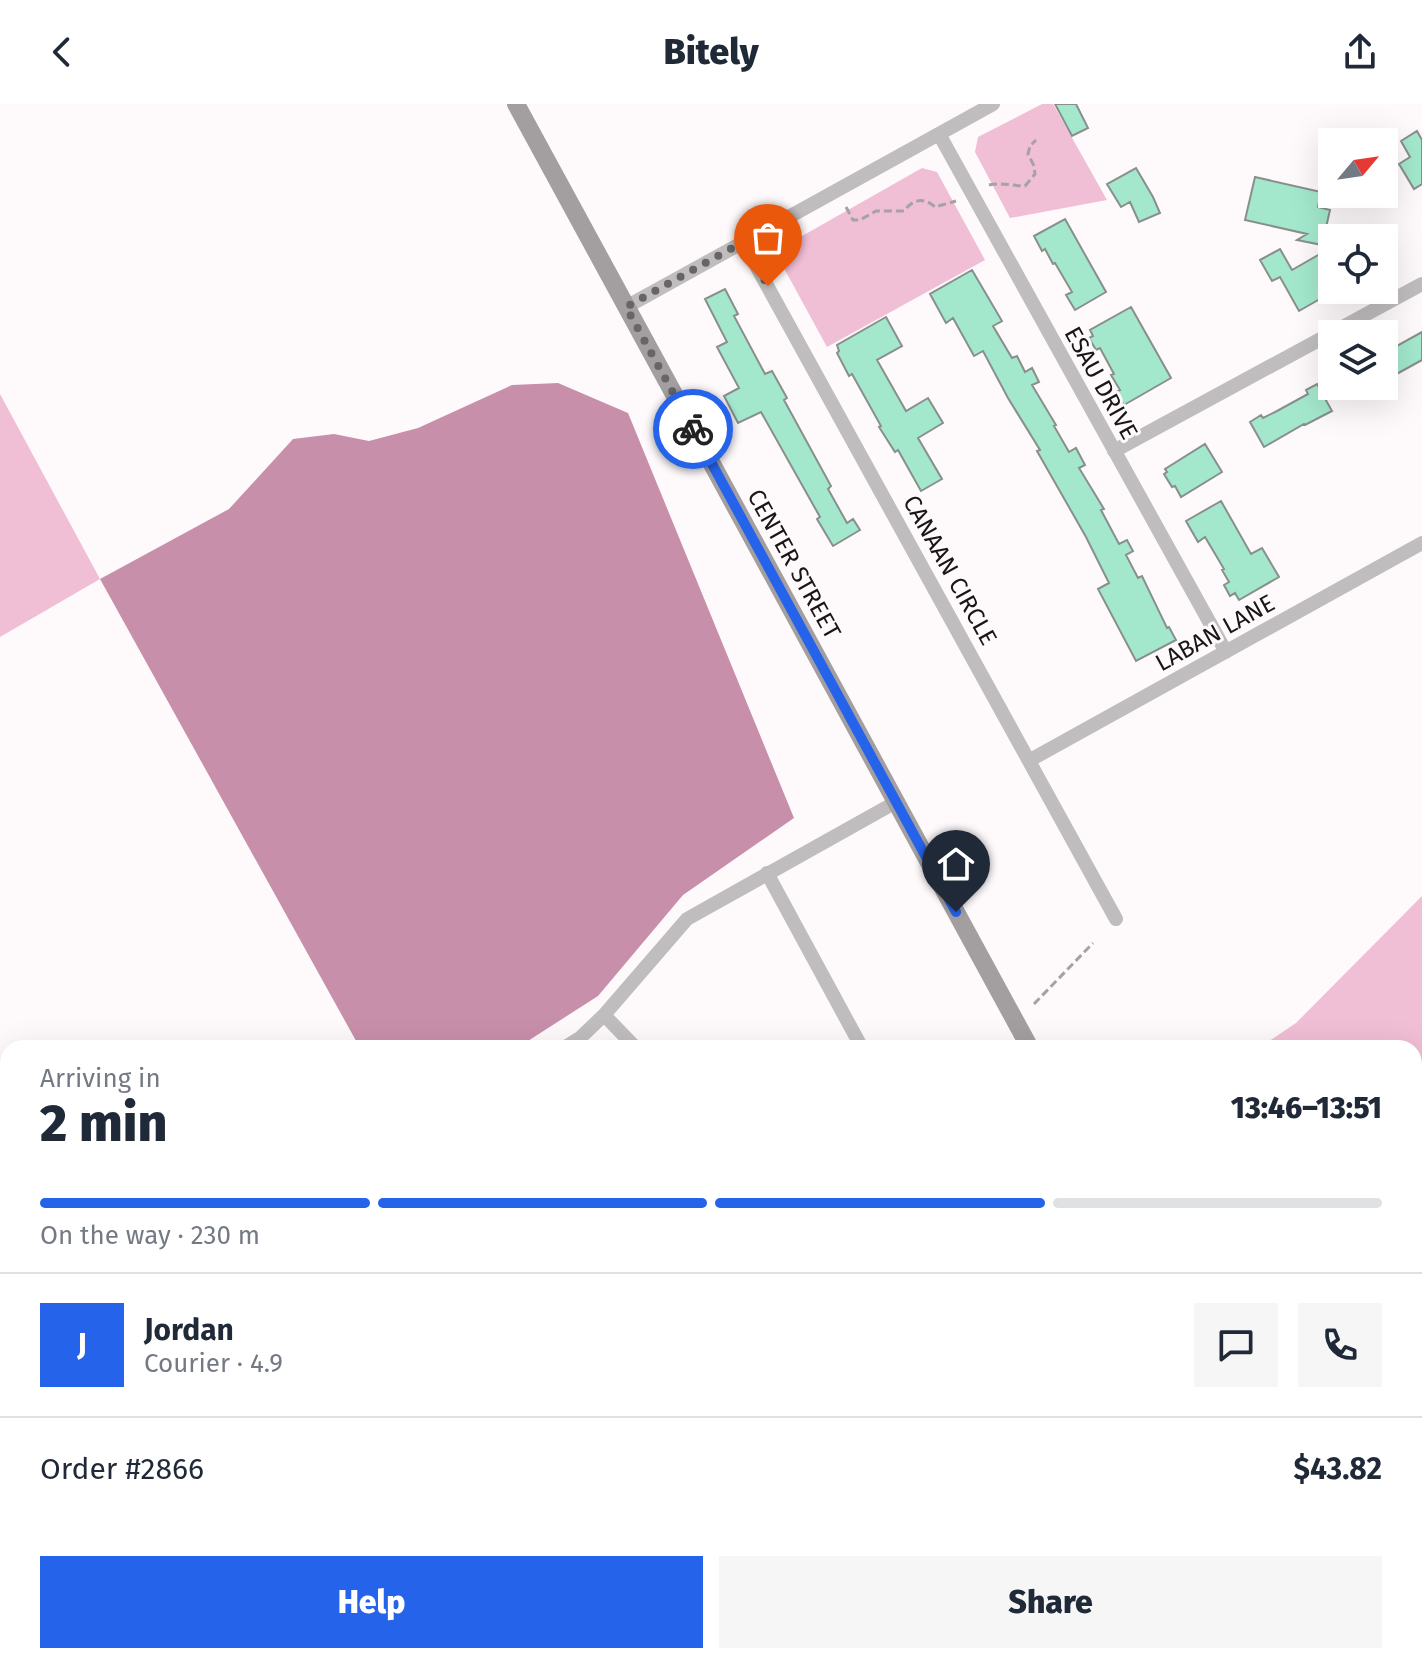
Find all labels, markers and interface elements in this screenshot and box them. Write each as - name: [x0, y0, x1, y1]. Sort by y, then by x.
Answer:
- icon: back: [40, 30, 84, 74]
- text: Bitely: [663, 30, 759, 74]
- icon: share: [1338, 30, 1382, 74]
- north arrow: [1318, 128, 1398, 208]
- map controls: [1318, 128, 1398, 400]
- pin: [734, 204, 802, 286]
- icon: bag: [746, 216, 790, 260]
- button: locate: [1318, 224, 1398, 304]
- button: layers: [1318, 320, 1398, 400]
- street label: ESAU DRIVE: [1059, 322, 1143, 444]
- courier: [653, 389, 733, 469]
- icon: bike: [671, 407, 715, 451]
- street label: CENTER STREET: [741, 484, 847, 644]
- street label: CANAAN CIRCLE: [897, 490, 1003, 650]
- street label: LABAN LANE: [1151, 589, 1279, 677]
- pin: [922, 830, 990, 912]
- icon: home: [934, 842, 978, 886]
- text: Arriving in: [40, 1063, 161, 1094]
- text: 13:46–13:51: [1231, 1090, 1382, 1126]
- text: 2 min: [40, 1092, 167, 1155]
- text: On the way · 230 m: [40, 1220, 260, 1251]
- button: chat: [1194, 1303, 1278, 1387]
- button: phone: [1298, 1303, 1382, 1387]
- text: Jordan: [144, 1312, 234, 1348]
- text: J: [77, 1327, 87, 1363]
- text: Courier · 4.9: [144, 1348, 283, 1379]
- text: Order #2866: [40, 1451, 204, 1487]
- text: $43.82: [1294, 1451, 1382, 1487]
- button: Help: [40, 1556, 703, 1648]
- button: Share: [719, 1556, 1382, 1648]

